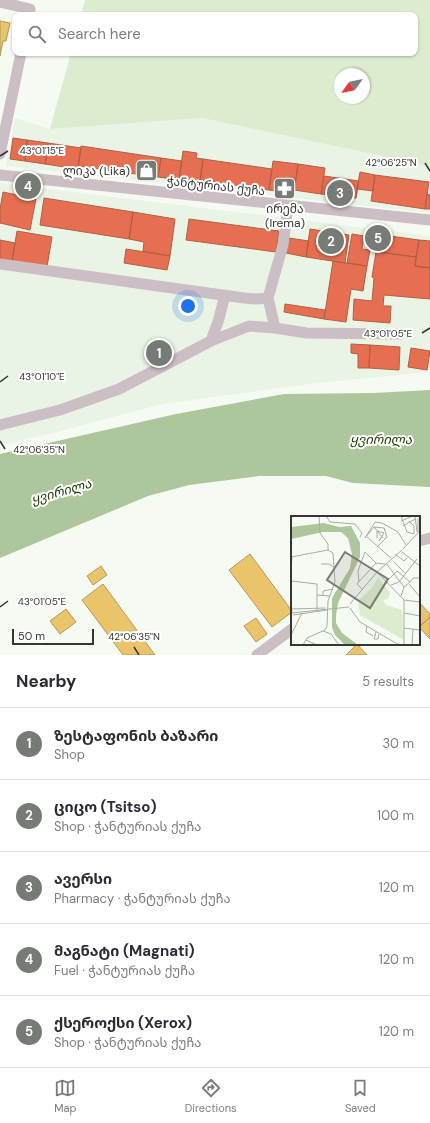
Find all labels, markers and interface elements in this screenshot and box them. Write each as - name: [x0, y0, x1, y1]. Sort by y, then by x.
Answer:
- search box: [12, 12, 418, 56]
- icon: search: [26, 23, 48, 45]
- text: Search here: [58, 24, 141, 44]
- north arrow: [334, 68, 370, 104]
- text: 43°01'15"E: [20, 144, 65, 157]
- text: 42°06'25"N: [365, 156, 417, 169]
- shop icon: ლიკა (Lika): [133, 158, 159, 184]
- place label: ლიკა (Lika): [63, 163, 130, 179]
- pin: 4: [15, 171, 41, 201]
- street label: ჭანტურიას ქუჩა: [166, 173, 266, 199]
- pharmacy icon: ირემა (Irema): [272, 175, 298, 201]
- pin: 3: [327, 178, 353, 208]
- place label: ირემა (Irema): [265, 201, 305, 231]
- pin: 5: [365, 223, 391, 253]
- pin: 2: [318, 226, 344, 256]
- your location: [178, 296, 198, 316]
- text: 43°01'05"E: [364, 327, 412, 340]
- pin: 1: [146, 338, 172, 368]
- text: 43°01'10"E: [19, 370, 65, 383]
- water label: ყვირილა: [350, 431, 413, 448]
- text: 42°06'35"N: [13, 443, 65, 456]
- water label: ყვირილა: [29, 475, 94, 508]
- inset map: [291, 516, 420, 645]
- text: 43°01'05"E: [18, 595, 66, 608]
- scale bar: [12, 627, 94, 646]
- text: 50 m: [18, 629, 45, 643]
- text: 42°06'35"N: [108, 630, 160, 643]
- text: Nearby: [16, 670, 76, 692]
- text: 5 results: [362, 673, 414, 690]
- text: ზესტაფონის ბაზარი: [54, 726, 218, 746]
- text: 1: [27, 735, 31, 752]
- text: 30 m: [382, 735, 414, 752]
- text: Shop: [54, 746, 85, 763]
- text: ციცო (Tsitso): [54, 797, 156, 817]
- text: 2: [25, 807, 33, 824]
- text: 100 m: [377, 807, 414, 824]
- text: Shop · ჭანტურიას ქუჩა: [54, 818, 201, 835]
- text: ავერსი: [54, 869, 112, 889]
- text: 3: [25, 879, 33, 896]
- text: 120 m: [379, 879, 414, 896]
- text: Pharmacy · ჭანტურიას ქუჩა: [54, 890, 231, 907]
- text: მაგნატი (Magnati): [54, 941, 195, 961]
- text: 4: [25, 951, 33, 968]
- text: 120 m: [379, 951, 414, 968]
- text: Fuel · ჭანტურიას ქუჩა: [54, 962, 195, 979]
- text: ქსეროქსი (Xerox): [54, 1013, 192, 1033]
- text: 5: [25, 1023, 33, 1040]
- text: 120 m: [379, 1023, 414, 1040]
- text: Shop · ჭანტურიას ქუჩა: [54, 1034, 201, 1051]
- tab: Map: [54, 1077, 76, 1115]
- tab: Directions: [185, 1077, 237, 1115]
- tab: Saved: [345, 1077, 376, 1115]

